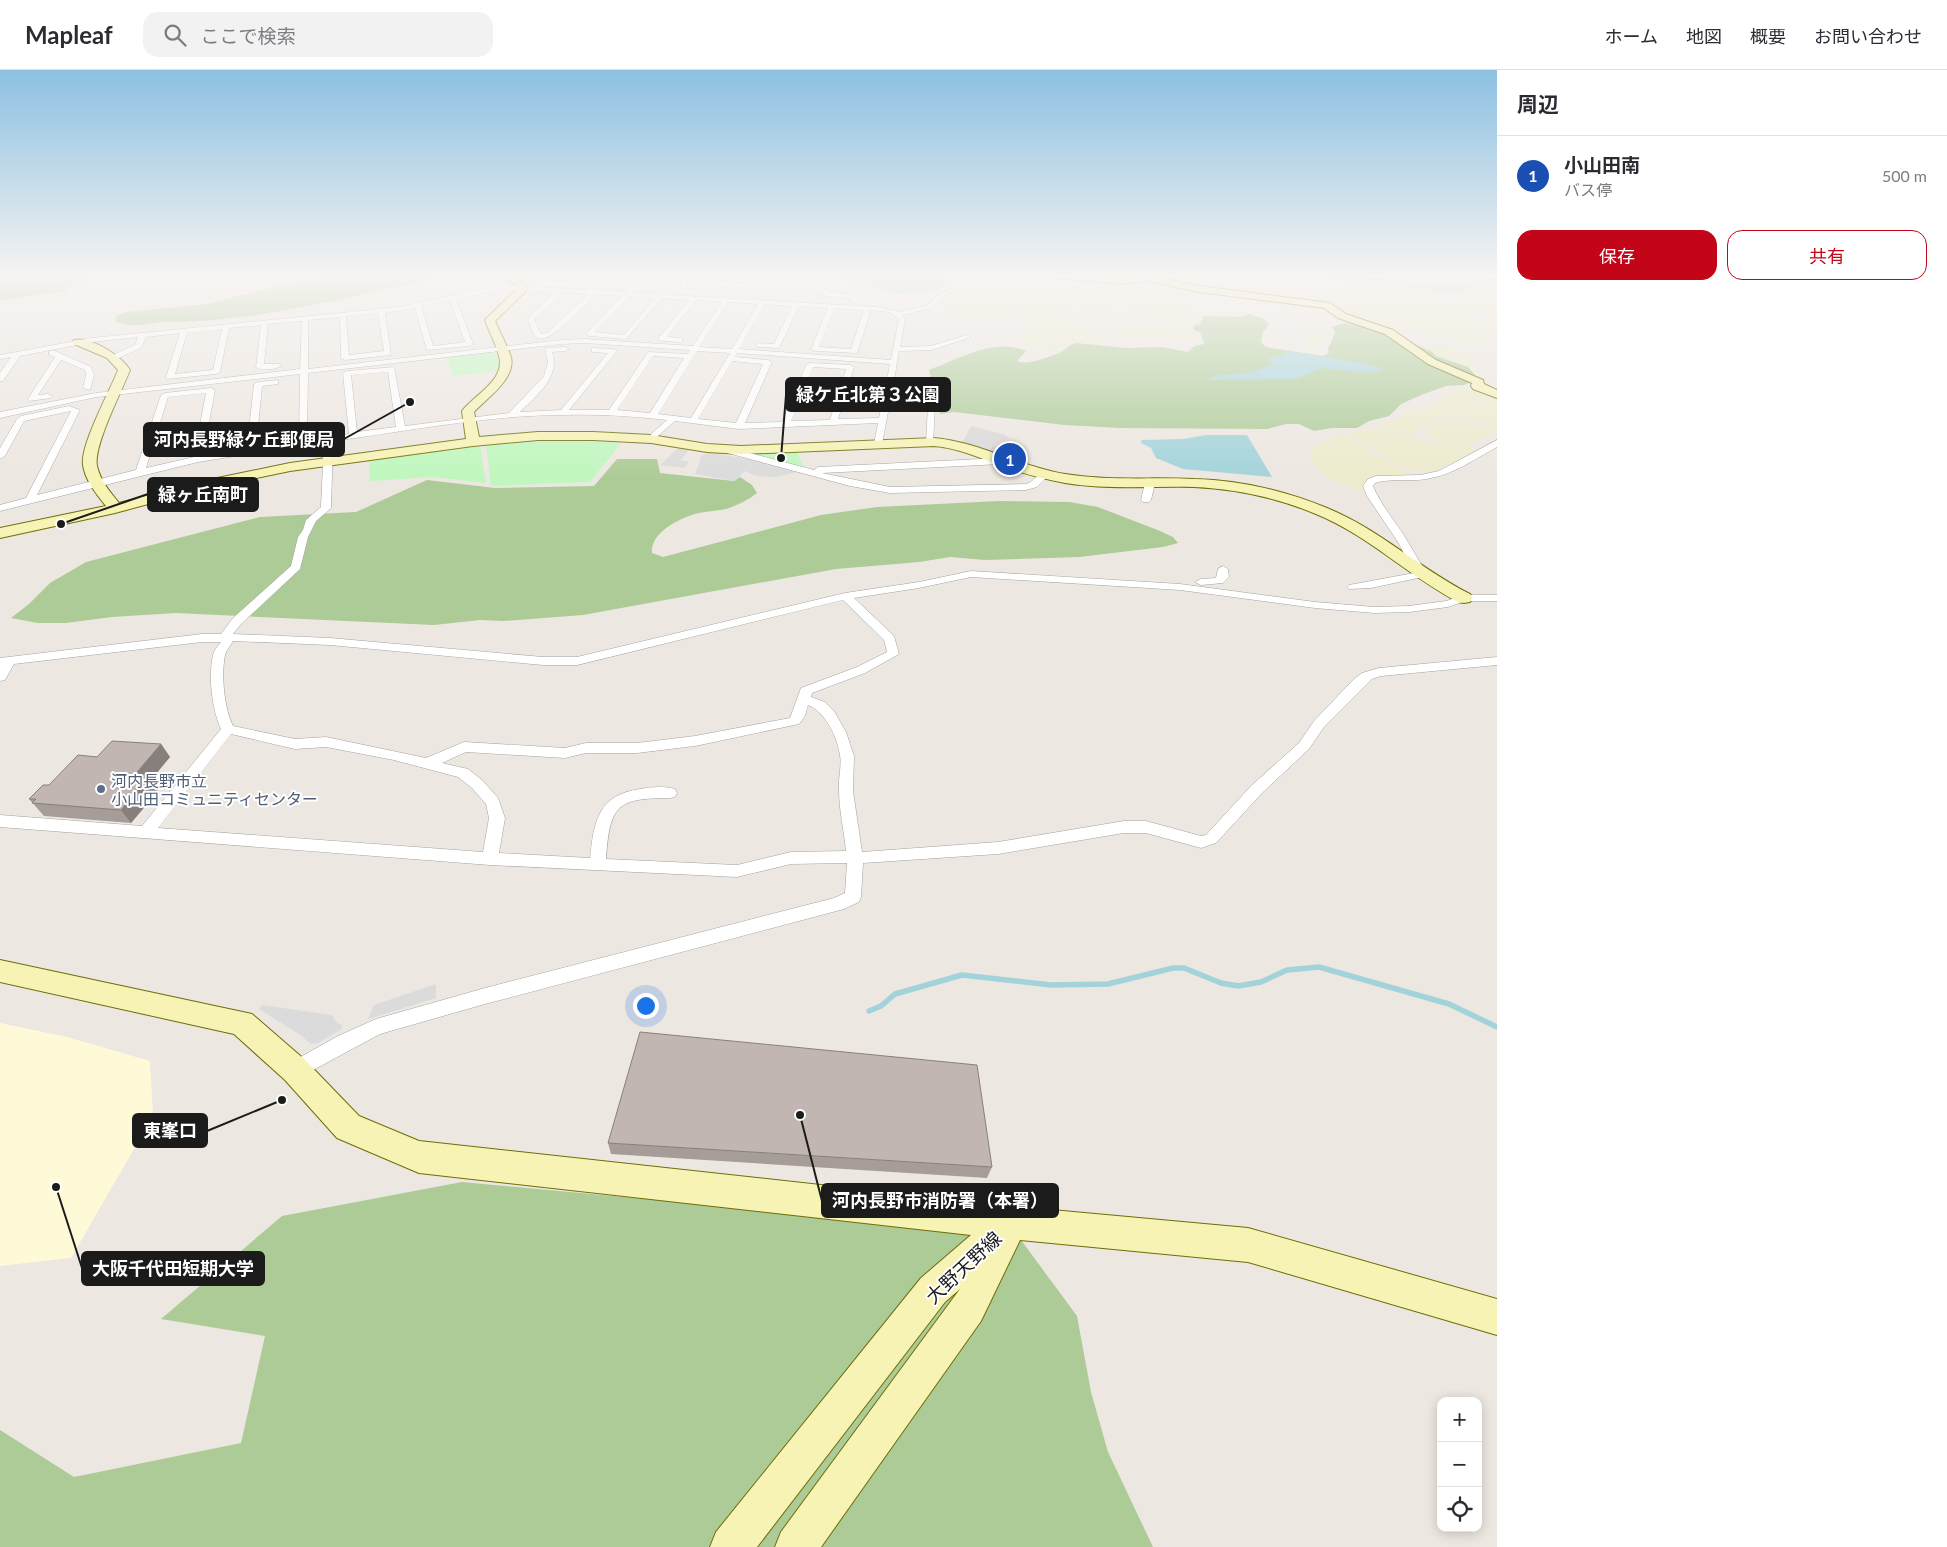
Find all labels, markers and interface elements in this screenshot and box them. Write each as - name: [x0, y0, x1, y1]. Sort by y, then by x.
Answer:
- search box: [143, 12, 493, 57]
- text: Mapleaf: [25, 20, 113, 49]
- icon: search: [161, 21, 189, 49]
- text: ここで検索: [201, 24, 296, 47]
- text: ホーム: [1605, 25, 1658, 47]
- text: 地図: [1686, 25, 1722, 47]
- text: 概要: [1750, 25, 1786, 47]
- text: お問い合わせ: [1814, 25, 1922, 47]
- text: 周辺: [1517, 91, 1559, 116]
- text: 小山田南: [1564, 153, 1640, 176]
- text: 1: [1528, 166, 1538, 185]
- text: 500 m: [1882, 166, 1927, 185]
- text: バス停: [1564, 180, 1612, 199]
- button: 保存: [1517, 230, 1717, 280]
- button: 共有: [1727, 230, 1927, 280]
- callout: 緑ケ丘北第３公園: [786, 378, 950, 411]
- text: 緑ケ丘北第３公園: [796, 383, 940, 405]
- callout: 河内長野緑ケ丘郵便局: [144, 423, 344, 456]
- text: 河内長野緑ケ丘郵便局: [154, 428, 334, 450]
- pin: 1: [994, 440, 1026, 478]
- callout: 緑ヶ丘南町: [148, 478, 258, 511]
- text: 緑ヶ丘南町: [158, 483, 248, 505]
- place label: 河内長野市立 小山田コミュニティセンター: [111, 771, 318, 808]
- marker: 河内長野市立 小山田コミュニティセンター: [95, 783, 107, 795]
- your location: [633, 993, 659, 1019]
- callout: 東峯口: [133, 1114, 207, 1147]
- text: 東峯口: [143, 1119, 197, 1141]
- callout: 河内長野市消防署（本署）: [822, 1184, 1058, 1217]
- text: 河内長野市消防署（本署）: [832, 1189, 1048, 1211]
- street label: 大野天野線: [920, 1226, 1006, 1308]
- callout: 大阪千代田短期大学: [82, 1252, 264, 1285]
- text: 大阪千代田短期大学: [92, 1257, 254, 1279]
- map controls: [1437, 1397, 1482, 1532]
- button: +: [1437, 1397, 1482, 1442]
- button: −: [1437, 1442, 1482, 1487]
- button: locate: [1437, 1487, 1482, 1532]

